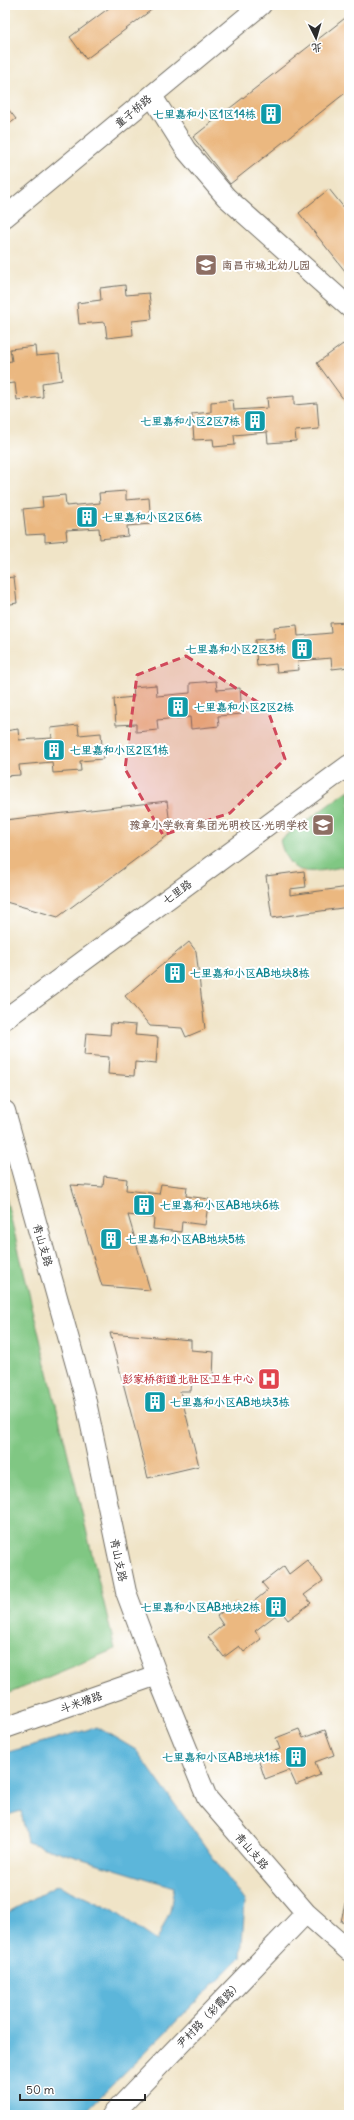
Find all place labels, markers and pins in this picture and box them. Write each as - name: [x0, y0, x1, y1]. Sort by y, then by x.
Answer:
- building icon: 七里嘉和小区1区14栋: [258, 101, 284, 127]
- place label: 七里嘉和小区1区14栋: [153, 107, 256, 121]
- school or university icon: 南昌市城北幼儿园: [193, 252, 219, 278]
- place label: 南昌市城北幼儿园: [222, 258, 310, 272]
- building icon: 七里嘉和小区2区7栋: [242, 408, 268, 434]
- place label: 七里嘉和小区2区7栋: [141, 414, 240, 428]
- building icon: 七里嘉和小区2区6栋: [74, 504, 100, 530]
- place label: 七里嘉和小区2区6栋: [102, 510, 202, 524]
- building icon: 七里嘉和小区2区3栋: [289, 636, 315, 662]
- place label: 七里嘉和小区2区3栋: [186, 642, 286, 656]
- building icon: 七里嘉和小区2区2栋: [165, 694, 191, 720]
- place label: 七里嘉和小区2区2栋: [194, 700, 294, 714]
- building icon: 七里嘉和小区2区1栋: [41, 737, 67, 763]
- place label: 七里嘉和小区2区1栋: [70, 743, 168, 757]
- school or university icon: 豫章小学教育集团光明校区·光明学校: [310, 812, 336, 838]
- place label: 豫章小学教育集团光明校区·光明学校: [130, 818, 308, 832]
- building icon: 七里嘉和小区AB地块8栋: [162, 960, 188, 986]
- place label: 七里嘉和小区AB地块8栋: [190, 966, 310, 980]
- building icon: 七里嘉和小区AB地块6栋: [131, 1192, 157, 1218]
- place label: 七里嘉和小区AB地块6栋: [160, 1198, 280, 1212]
- building icon: 七里嘉和小区AB地块5栋: [98, 1226, 124, 1252]
- place label: 七里嘉和小区AB地块5栋: [126, 1232, 246, 1246]
- hospital icon: 彭家桥街道北社区卫生中心: [256, 1366, 282, 1392]
- place label: 彭家桥街道北社区卫生中心: [122, 1372, 254, 1386]
- building icon: 七里嘉和小区AB地块3栋: [142, 1389, 168, 1415]
- place label: 七里嘉和小区AB地块3栋: [170, 1395, 290, 1409]
- building icon: 七里嘉和小区AB地块2栋: [263, 1594, 289, 1620]
- place label: 七里嘉和小区AB地块2栋: [141, 1600, 260, 1614]
- building icon: 七里嘉和小区AB地块1栋: [283, 1744, 309, 1770]
- place label: 七里嘉和小区AB地块1栋: [162, 1750, 280, 1764]

